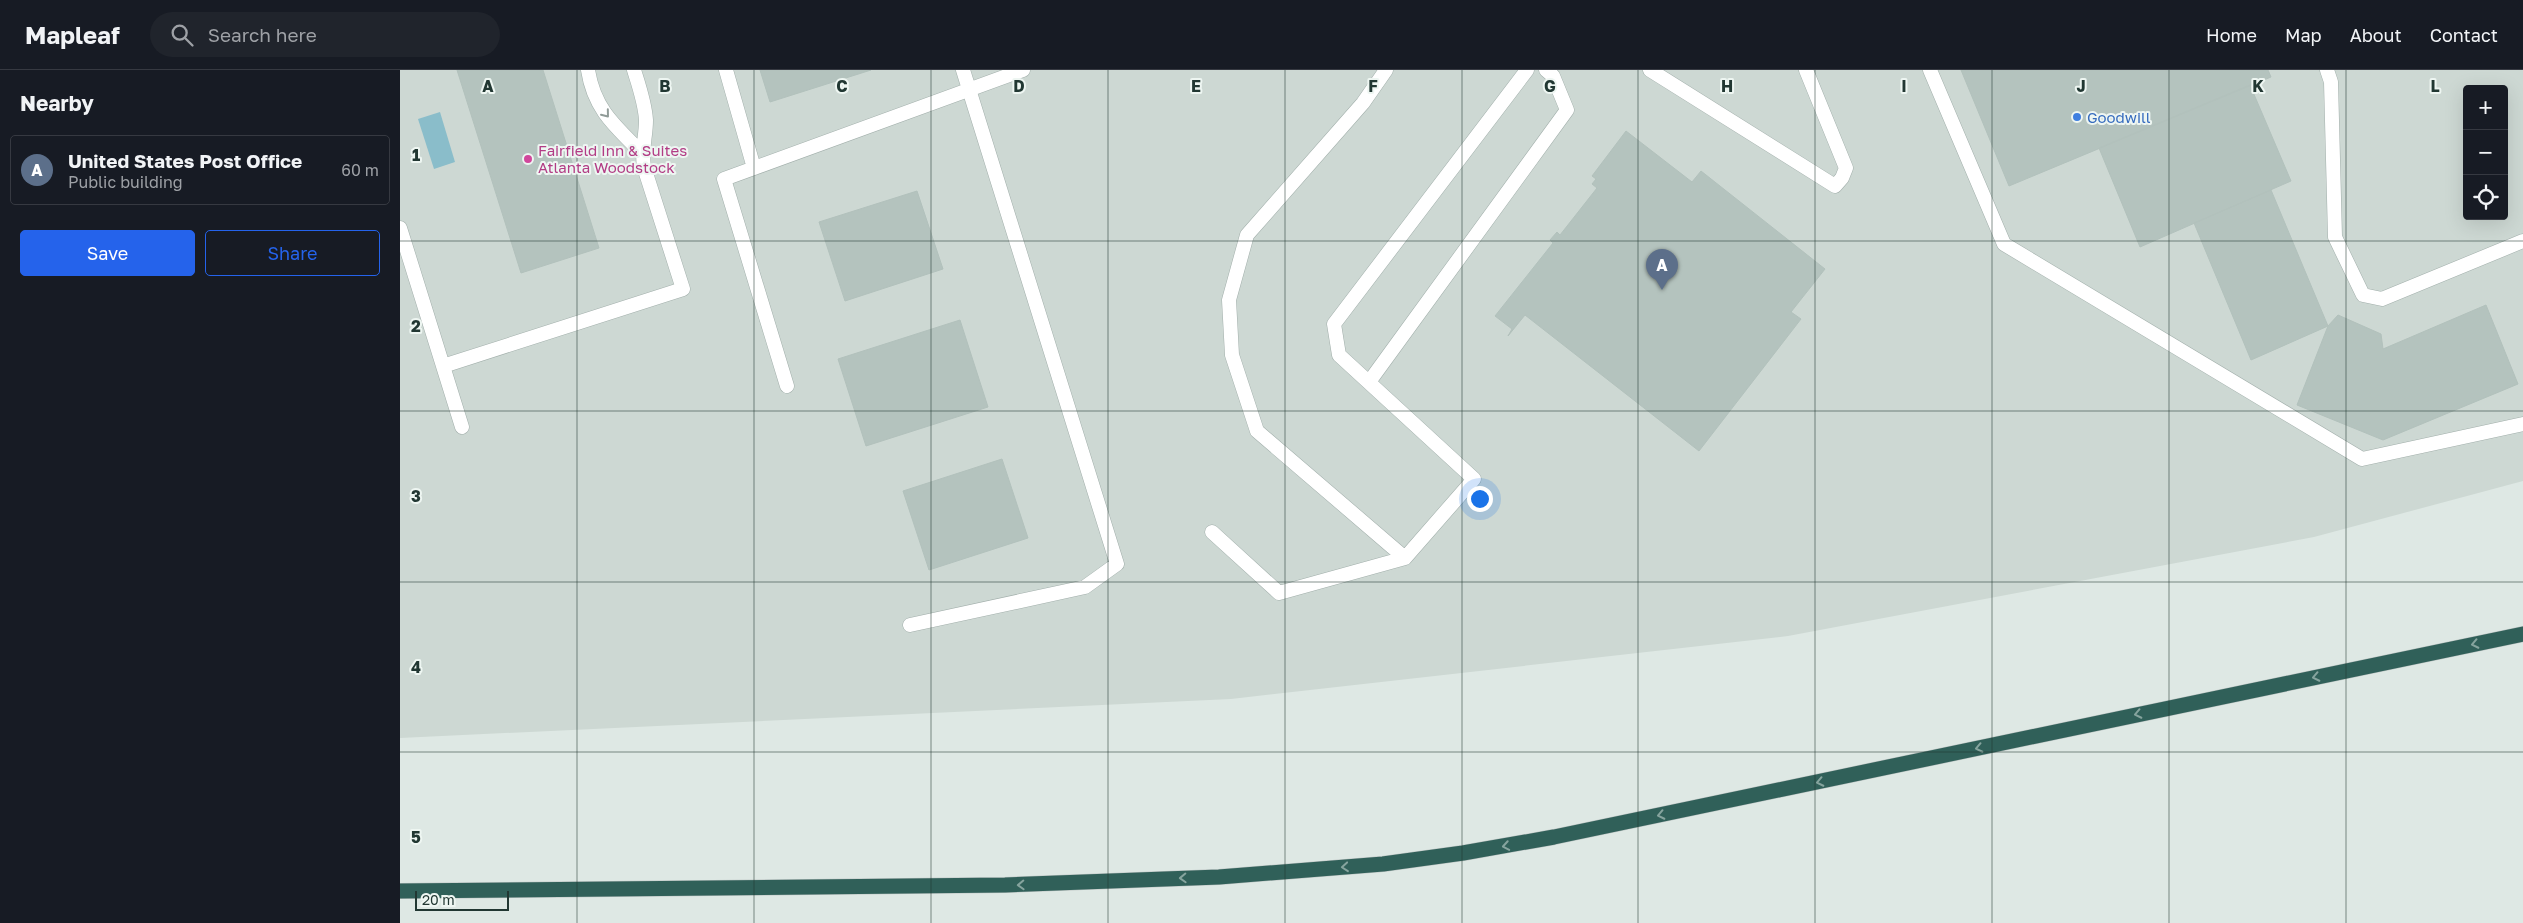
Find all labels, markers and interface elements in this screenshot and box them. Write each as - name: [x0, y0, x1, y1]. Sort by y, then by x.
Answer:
- search box: [150, 12, 500, 57]
- text: Mapleaf: [25, 20, 120, 49]
- icon: search: [168, 21, 196, 49]
- text: Search here: [208, 23, 317, 46]
- text: Home: [2206, 24, 2257, 46]
- text: Map: [2285, 24, 2322, 46]
- text: About: [2350, 24, 2402, 46]
- text: Contact: [2430, 24, 2498, 46]
- text: A: [482, 76, 494, 96]
- text: B: [659, 76, 671, 96]
- text: C: [836, 76, 848, 96]
- text: D: [1013, 76, 1025, 96]
- text: E: [1191, 76, 1201, 96]
- text: F: [1368, 76, 1378, 96]
- text: G: [1544, 76, 1556, 96]
- text: H: [1721, 76, 1733, 96]
- text: I: [1901, 76, 1907, 96]
- text: J: [2076, 76, 2086, 96]
- text: K: [2252, 76, 2264, 96]
- text: L: [2430, 76, 2440, 96]
- map controls: [2463, 85, 2508, 220]
- button: +: [2463, 85, 2508, 130]
- text: Nearby: [20, 90, 94, 116]
- one-way arrow: [600, 108, 609, 118]
- place label: Goodwill: [2087, 108, 2151, 126]
- marker: Goodwill: [2071, 111, 2083, 123]
- button: −: [2463, 130, 2508, 175]
- place label: Fairfield Inn & Suites Atlanta Woodstock: [538, 141, 687, 176]
- text: 1: [412, 145, 420, 165]
- text: United States Post Office: [68, 149, 302, 172]
- marker: Fairfield Inn & Suites Atlanta Woodstock: [522, 153, 534, 165]
- text: A: [31, 160, 43, 180]
- text: 60 m: [341, 160, 379, 180]
- text: Public building: [68, 172, 183, 192]
- button: locate: [2463, 175, 2508, 220]
- button: Save: [20, 230, 195, 276]
- button: Share: [205, 230, 380, 276]
- pin: A: [1646, 249, 1678, 290]
- text: 2: [411, 316, 421, 336]
- text: 3: [411, 486, 421, 506]
- your location: [1467, 486, 1493, 512]
- one-way arrow: [2471, 638, 2480, 649]
- text: 4: [411, 657, 421, 677]
- one-way arrow: [2312, 671, 2321, 682]
- one-way arrow: [2134, 708, 2143, 719]
- one-way arrow: [1975, 742, 1984, 753]
- one-way arrow: [1816, 776, 1825, 787]
- one-way arrow: [1657, 809, 1666, 820]
- text: 5: [411, 827, 421, 847]
- one-way arrow: [1502, 840, 1511, 850]
- one-way arrow: [1341, 862, 1349, 873]
- one-way arrow: [1179, 873, 1187, 884]
- one-way arrow: [1017, 879, 1025, 890]
- scale bar: [415, 888, 509, 911]
- text: 20 m: [422, 891, 455, 908]

